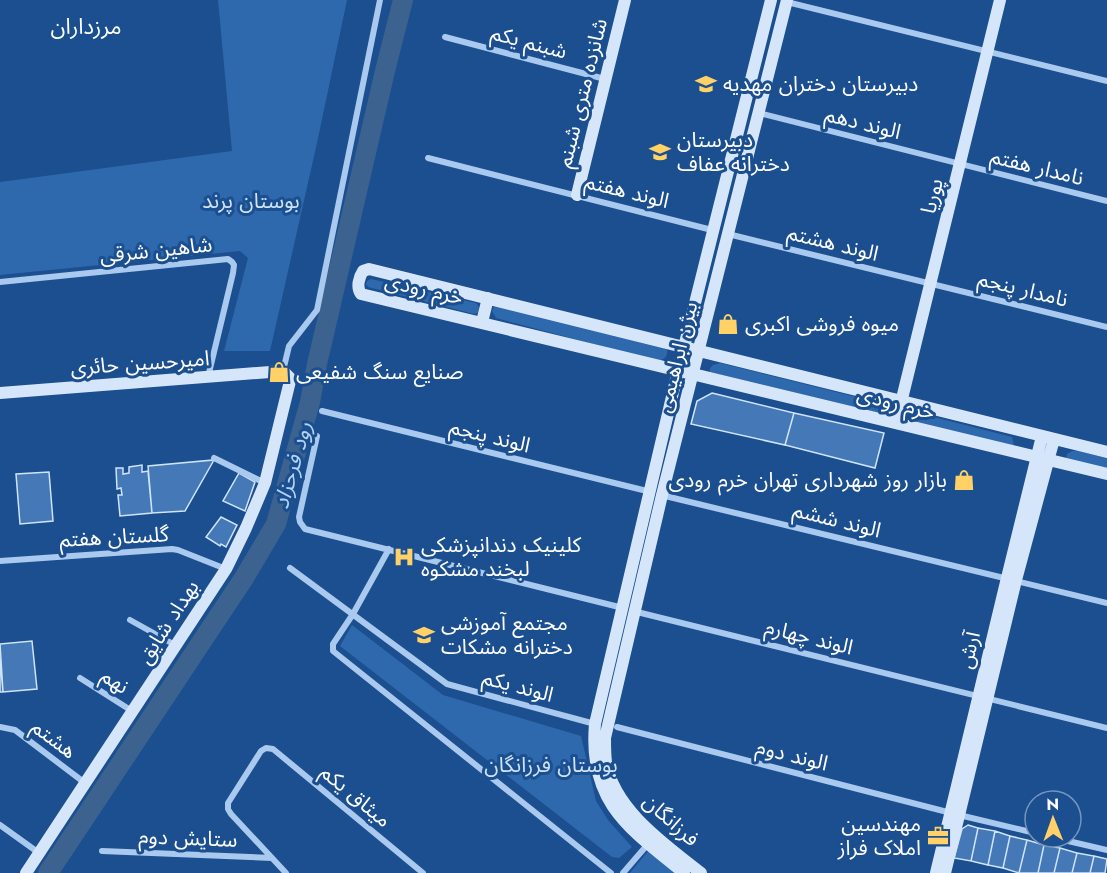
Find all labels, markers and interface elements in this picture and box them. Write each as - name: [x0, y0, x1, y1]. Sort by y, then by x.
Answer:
- district label: مرزداران: [50, 10, 122, 42]
- street label: شانزده متری شبنم: [549, 15, 615, 171]
- street label: شبنم یکم: [488, 17, 570, 67]
- place label: دبیرستان دختران مهدیه: [723, 69, 918, 99]
- school or university icon: دبیرستان دختران مهدیه: [694, 72, 718, 96]
- street label: الوند دهم: [822, 99, 904, 147]
- place label: دبیرستان دخترانه عفاف: [677, 125, 790, 179]
- school or university icon: دبیرستان دخترانه عفاف: [648, 140, 672, 164]
- street label: نامدار هفتم: [987, 141, 1087, 193]
- street label: الوند هفتم: [582, 166, 672, 216]
- street label: پوریا: [913, 175, 951, 217]
- park label: بوستان پرند: [202, 186, 300, 216]
- street label: الوند هشتم: [784, 217, 882, 269]
- street label: شاهین شرقی: [98, 229, 214, 271]
- street label: نامدار پنجم: [975, 263, 1071, 315]
- street label: خرم رودی: [382, 265, 466, 314]
- street label: بیژن ابراهیمی: [649, 298, 705, 416]
- place label: میوه فروشی اکبری: [745, 309, 899, 339]
- shop icon: میوه فروشی اکبری: [716, 312, 740, 336]
- street label: امیرحسین حائری: [69, 343, 211, 383]
- place label: صنایع سنگ شفیعی: [296, 357, 464, 387]
- shop icon: صنایع سنگ شفیعی: [267, 360, 291, 384]
- street label: خرم رودی: [854, 379, 938, 428]
- street label: الوند پنجم: [447, 412, 533, 460]
- water label: رود فرحزاد: [264, 418, 320, 512]
- place label: بازار روز شهرداری تهران خرم رودی: [668, 465, 947, 496]
- shop icon: بازار روز شهرداری تهران خرم رودی: [952, 468, 976, 492]
- street label: الوند ششم: [790, 495, 884, 545]
- street label: گلستان هفتم: [59, 519, 170, 555]
- place label: کلینیک دندانپزشکی لبخند مشکوه: [421, 530, 582, 584]
- hospital icon: کلینیک دندانپزشکی لبخند مشکوه: [392, 545, 416, 569]
- street label: بهداد شایق: [130, 574, 206, 670]
- place label: مجتمع آموزشی دخترانه مشکات: [441, 608, 573, 662]
- street label: الوند چهارم: [762, 612, 856, 663]
- school or university icon: مجتمع آموزشی دخترانه مشکات: [412, 623, 436, 647]
- street label: آرش: [950, 628, 988, 672]
- street label: نهم: [95, 661, 135, 701]
- street label: الوند یکم: [479, 662, 557, 710]
- street label: هشتم: [25, 712, 83, 766]
- street label: الوند دوم: [753, 732, 831, 779]
- park label: بوستان فرزانگان: [484, 750, 618, 780]
- street label: میثاق یکم: [314, 757, 398, 835]
- street label: فرزانگان: [636, 787, 706, 853]
- north arrow: [1023, 789, 1083, 849]
- text: N: [1046, 793, 1059, 816]
- place label: مهندسین املاک فراز: [837, 809, 921, 863]
- street label: ستایش دوم: [138, 821, 238, 856]
- office icon: مهندسین املاک فراز: [926, 824, 950, 848]

